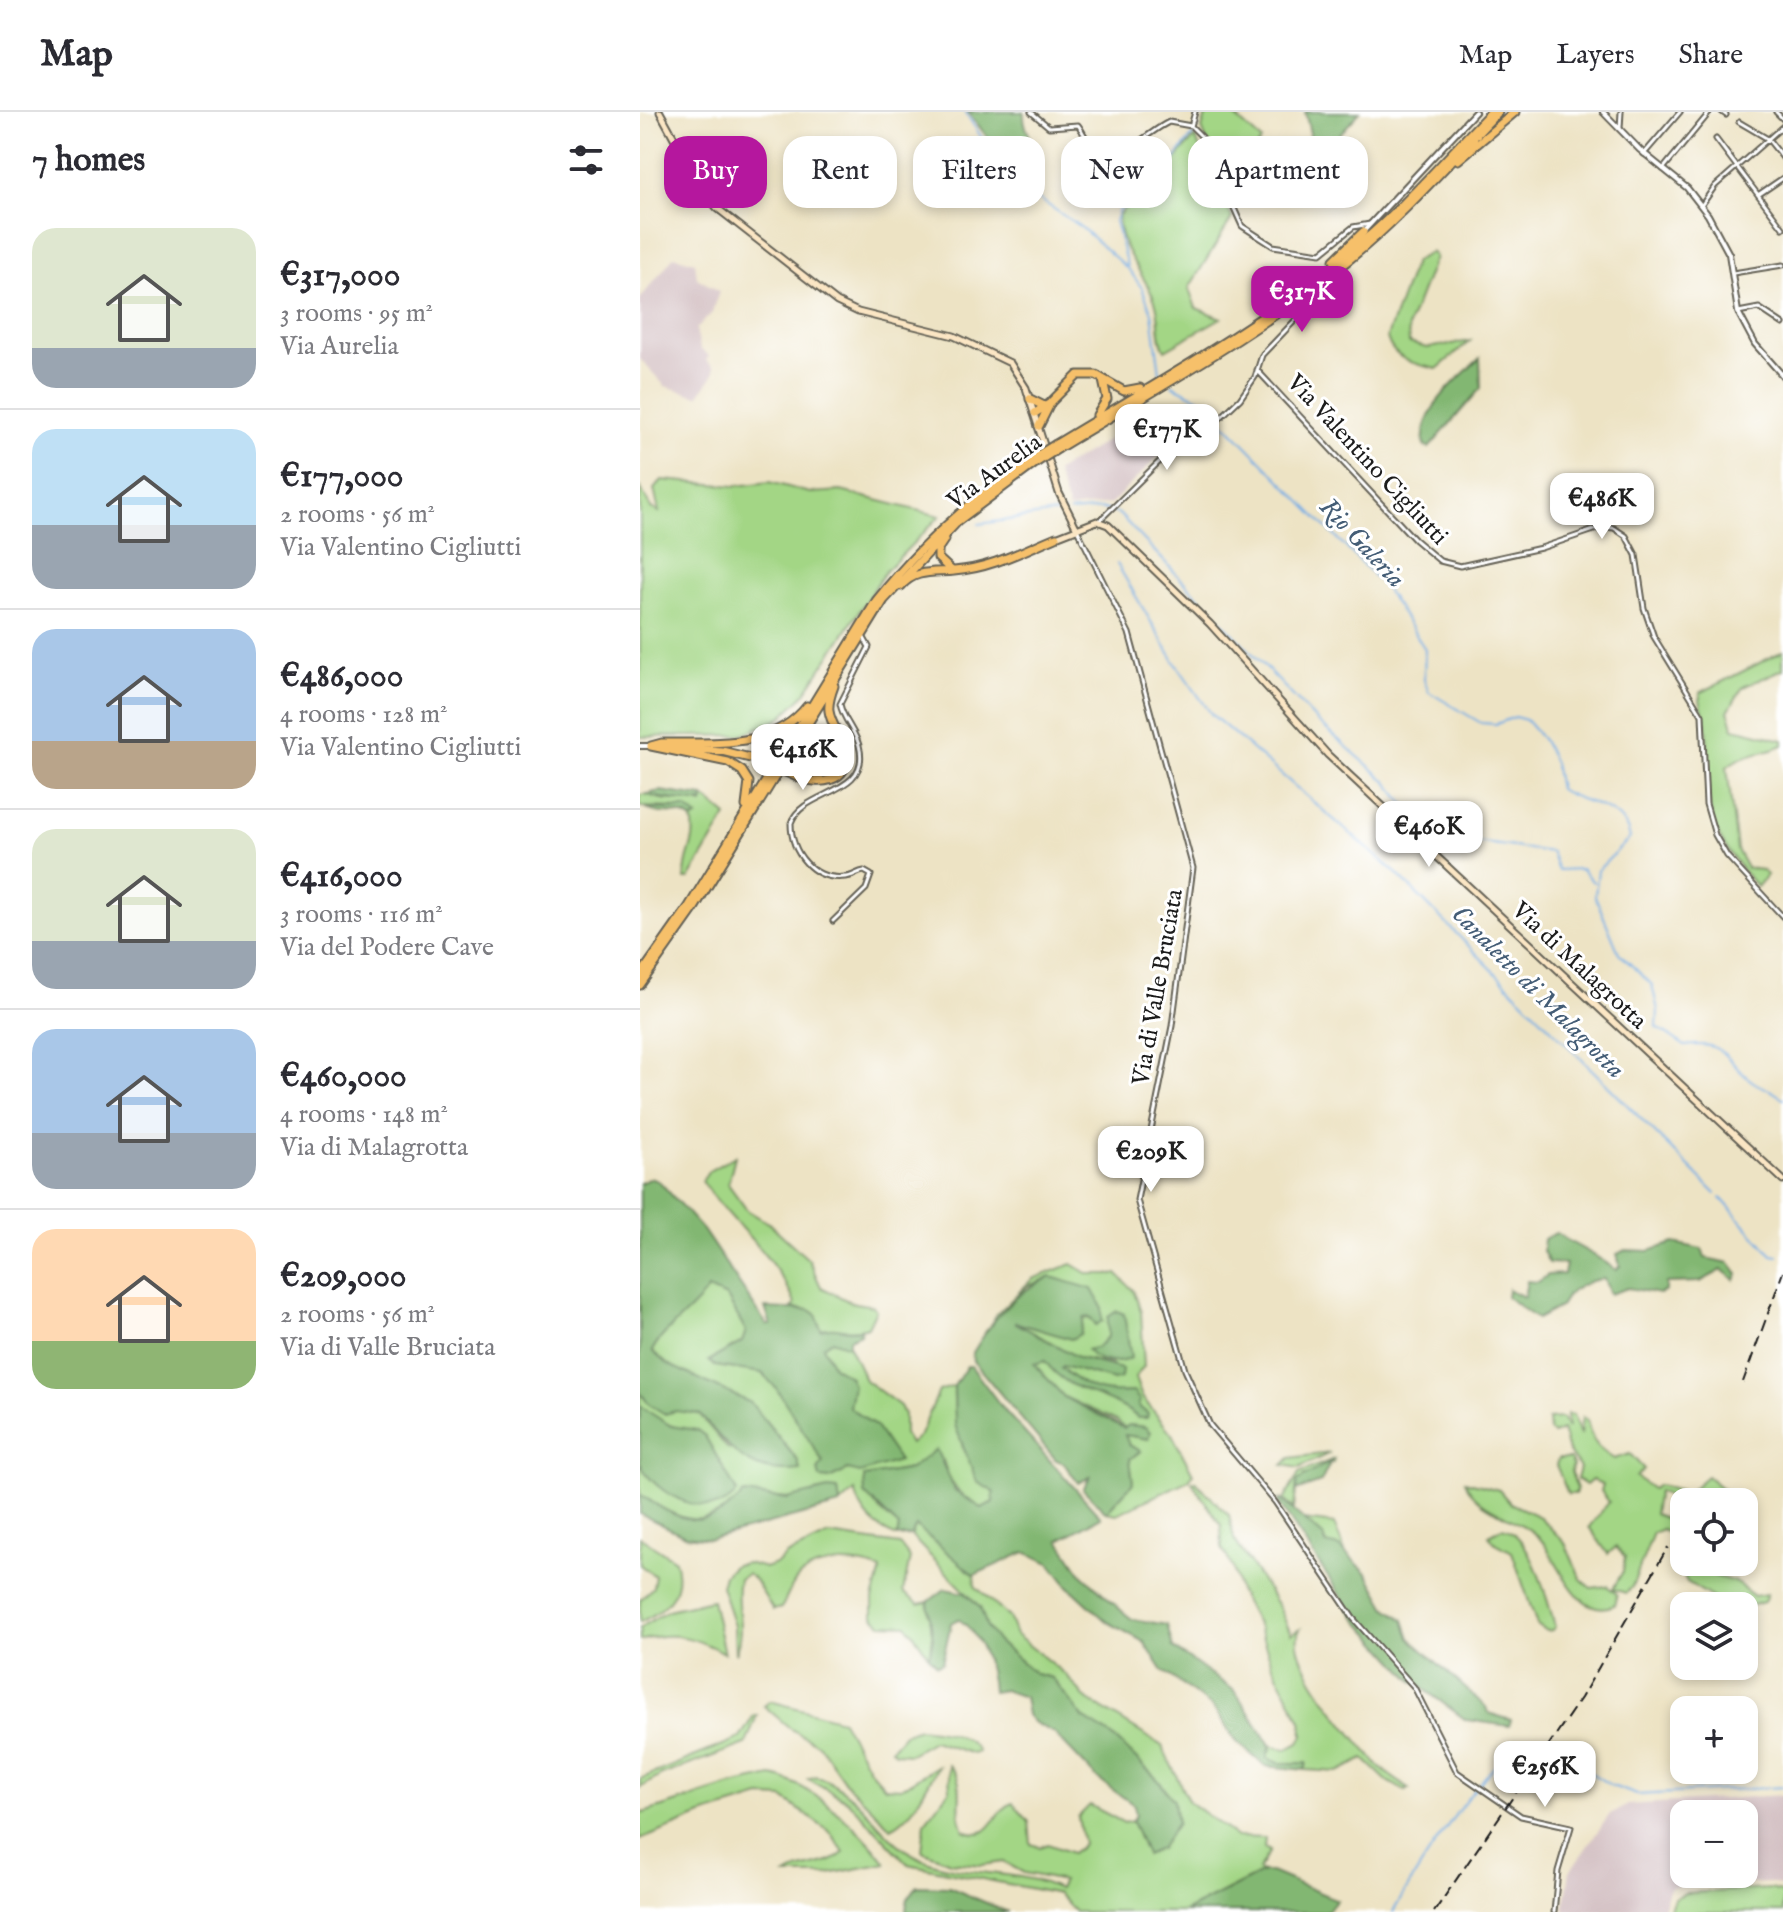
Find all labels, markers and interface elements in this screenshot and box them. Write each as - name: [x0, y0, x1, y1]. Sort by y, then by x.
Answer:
- text: Map: [40, 31, 113, 79]
- text: Map: [1459, 38, 1512, 73]
- text: Layers: [1556, 38, 1635, 73]
- text: Share: [1679, 38, 1743, 73]
- chip: Buy: [664, 136, 767, 208]
- chip: Rent: [783, 136, 897, 208]
- chip: Filters: [913, 136, 1045, 208]
- chip: New: [1061, 136, 1172, 208]
- chip: Apartment: [1188, 136, 1368, 208]
- icon: filters: [564, 138, 608, 182]
- text: 7 homes: [32, 139, 145, 182]
- text: €317,000: [280, 254, 400, 297]
- icon: home: [96, 260, 192, 356]
- pin: €317K: [1246, 266, 1358, 334]
- text: €317K: [1269, 275, 1335, 308]
- text: 3 rooms · 95 m²: [280, 297, 433, 330]
- text: Via Aurelia: [280, 330, 399, 363]
- street label: Via Valentino Cigliutti: [1279, 367, 1454, 552]
- pin: €177K: [1111, 404, 1223, 472]
- text: €177K: [1133, 413, 1201, 446]
- street label: Via Aurelia: [941, 427, 1049, 518]
- text: €177,000: [280, 455, 404, 498]
- icon: home: [96, 461, 192, 557]
- pin: €486K: [1546, 473, 1658, 541]
- text: €486K: [1568, 482, 1636, 515]
- water label: Rio Galeria: [1312, 491, 1412, 595]
- text: 2 rooms · 56 m²: [280, 498, 435, 531]
- text: Via Valentino Cigliutti: [280, 531, 521, 564]
- text: €486,000: [280, 655, 403, 698]
- icon: home: [96, 661, 192, 757]
- text: 4 rooms · 128 m²: [280, 698, 447, 731]
- pin: €416K: [747, 724, 859, 792]
- text: Via Valentino Cigliutti: [280, 731, 521, 764]
- text: €416K: [769, 733, 837, 766]
- pin: €460K: [1373, 801, 1485, 869]
- text: €460K: [1394, 810, 1464, 843]
- text: €416,000: [280, 855, 403, 898]
- icon: home: [96, 861, 192, 957]
- street label: Via di Valle Bruciata: [1126, 886, 1191, 1089]
- street label: Via di Malagrotta: [1504, 895, 1654, 1037]
- text: 3 rooms · 116 m²: [280, 898, 443, 931]
- water label: Canaletto di Malagrotta: [1444, 898, 1632, 1086]
- text: Via del Podere Cave: [280, 931, 494, 964]
- text: €460,000: [280, 1055, 407, 1098]
- icon: home: [96, 1061, 192, 1157]
- text: 4 rooms · 148 m²: [280, 1098, 448, 1131]
- pin: €209K: [1095, 1126, 1207, 1194]
- text: Via di Malagrotta: [280, 1131, 468, 1164]
- text: €209K: [1116, 1135, 1186, 1168]
- text: €209,000: [280, 1255, 407, 1298]
- icon: home: [96, 1261, 192, 1357]
- text: 2 rooms · 56 m²: [280, 1298, 435, 1331]
- text: Via di Valle Bruciata: [280, 1331, 495, 1364]
- map controls: [1670, 1488, 1758, 1888]
- button: locate: [1670, 1488, 1758, 1576]
- button: layers: [1670, 1592, 1758, 1680]
- button: +: [1670, 1696, 1758, 1784]
- pin: €256K: [1489, 1741, 1601, 1809]
- text: €256K: [1512, 1750, 1578, 1783]
- button: −: [1670, 1800, 1758, 1888]

